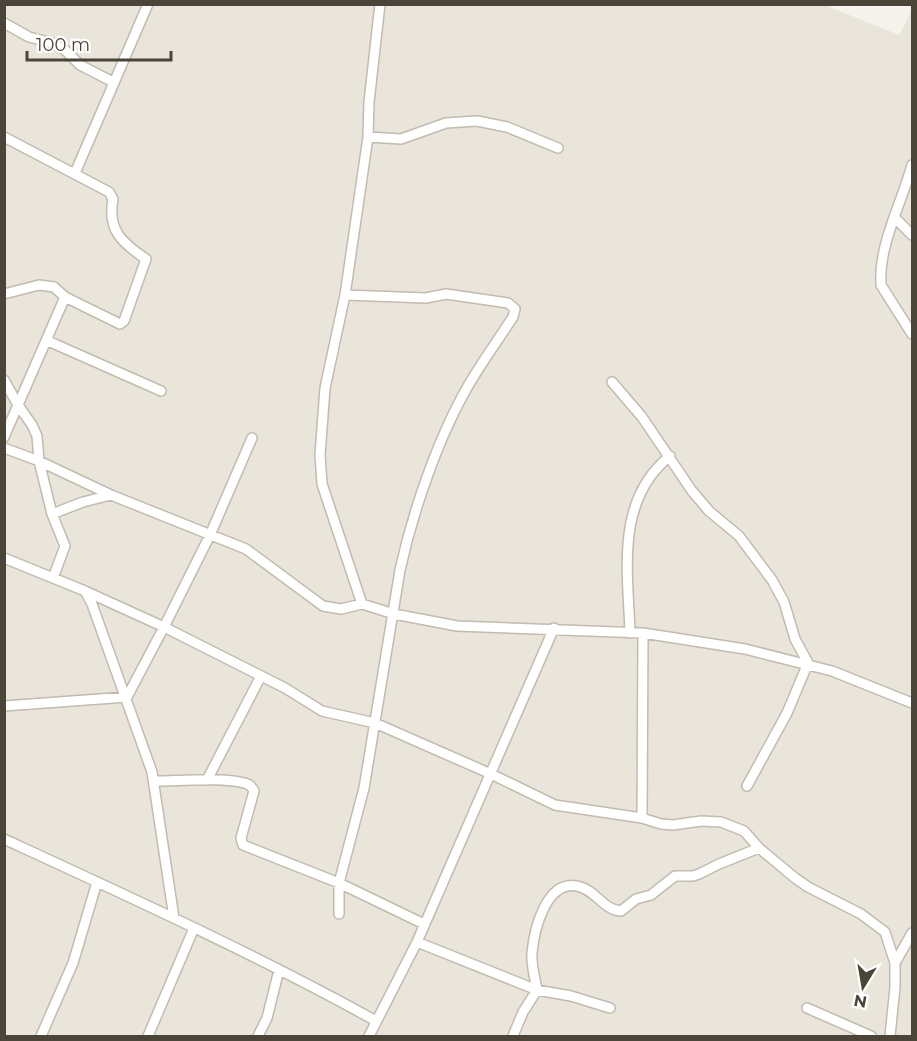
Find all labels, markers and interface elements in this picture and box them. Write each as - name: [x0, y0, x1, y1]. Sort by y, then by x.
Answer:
- scale bar: [27, 24, 171, 62]
- text: 100 m: [36, 34, 90, 56]
- north arrow: [833, 957, 893, 1017]
- text: N: [852, 991, 868, 1012]

